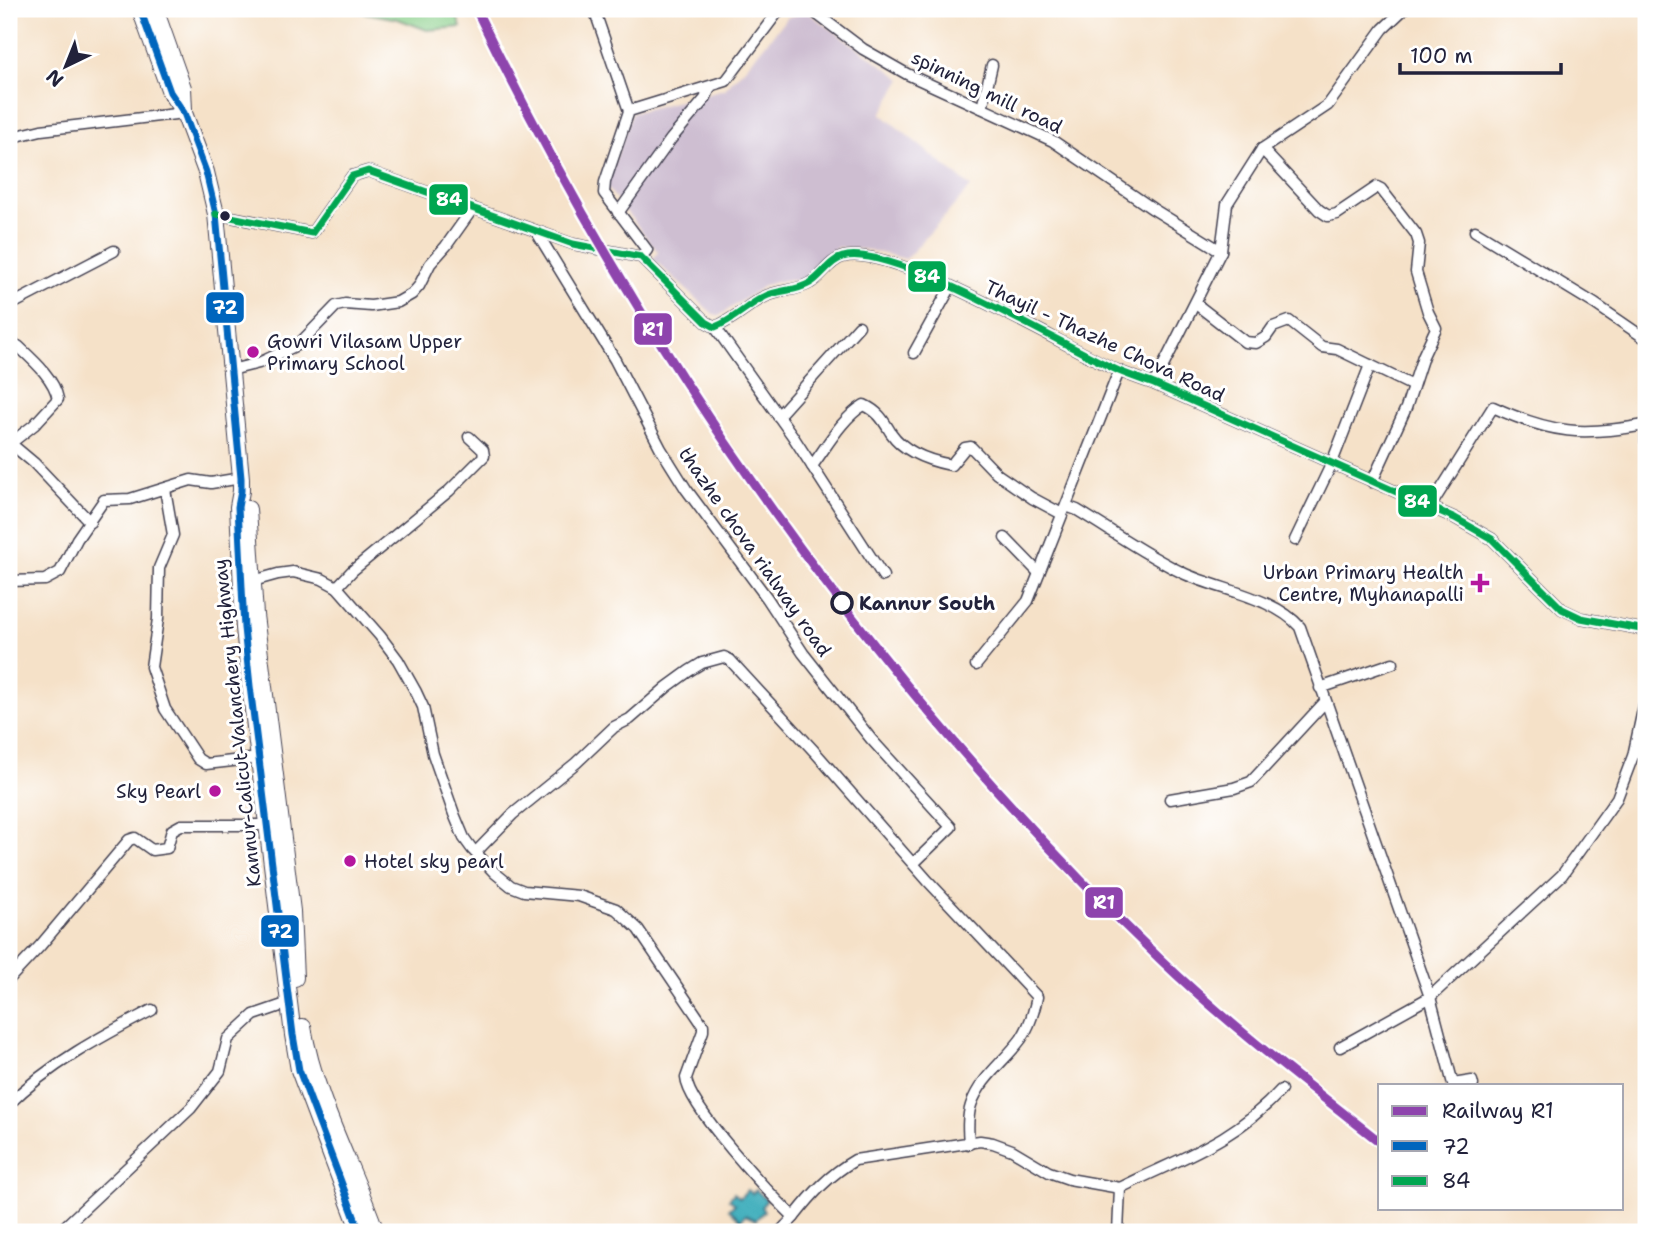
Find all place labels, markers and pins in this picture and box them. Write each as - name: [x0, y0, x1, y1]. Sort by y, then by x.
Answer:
- unlabelled marker: [218, 209, 232, 223]
- place label: Gowri Vilasam Upper Primary School: [267, 329, 462, 376]
- marker: Gowri Vilasam Upper Primary School: [245, 344, 261, 360]
- place label: Urban Primary Health Centre, Myhanapalli: [1263, 560, 1464, 607]
- marker: Urban Primary Health Centre, Myhanapalli: [1470, 573, 1490, 593]
- place label: Kannur South: [859, 591, 996, 616]
- marker: Kannur South: [831, 592, 853, 614]
- place label: Sky Pearl: [116, 779, 201, 804]
- marker: Sky Pearl: [207, 783, 223, 799]
- place label: Hotel sky pearl: [364, 849, 504, 874]
- marker: Hotel sky pearl: [342, 853, 358, 869]

